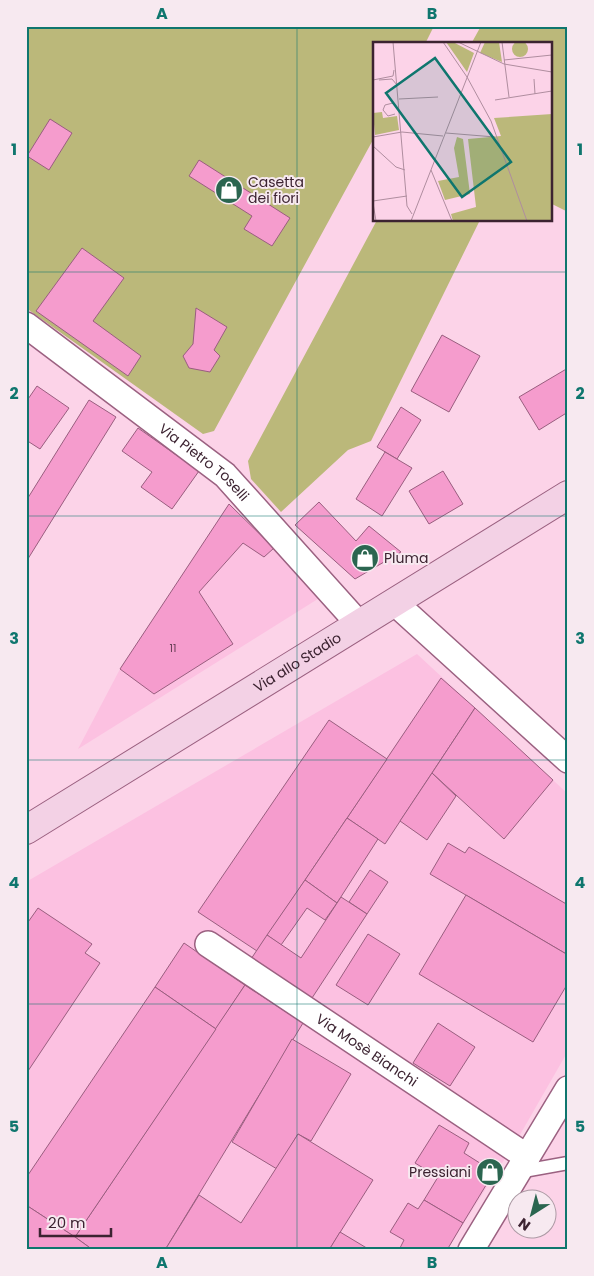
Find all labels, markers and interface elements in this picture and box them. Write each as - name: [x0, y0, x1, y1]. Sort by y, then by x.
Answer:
- text: A: [156, 2, 168, 25]
- text: B: [427, 2, 437, 25]
- inset map: [373, 42, 552, 221]
- text: 1: [11, 138, 17, 161]
- text: 1: [577, 138, 583, 161]
- place label: Casetta dei fiori: [248, 172, 304, 208]
- shop icon: Casetta dei fiori: [214, 175, 244, 205]
- text: 2: [9, 382, 19, 405]
- text: 2: [575, 382, 585, 405]
- street label: Via Pietro Toselli: [155, 419, 254, 505]
- shop icon: Pluma: [350, 543, 380, 573]
- place label: Pluma: [384, 548, 428, 568]
- text: 3: [9, 627, 19, 650]
- street label: Via allo Stadio: [250, 627, 345, 697]
- text: 3: [575, 627, 585, 650]
- house number: 11: [169, 640, 177, 656]
- text: 4: [9, 871, 20, 894]
- text: 4: [575, 871, 586, 894]
- street label: Via Mosè Bianchi: [312, 1009, 422, 1091]
- text: 5: [9, 1115, 19, 1138]
- text: 5: [575, 1115, 585, 1138]
- shop icon: Pressiani: [475, 1157, 505, 1187]
- place label: Pressiani: [409, 1162, 471, 1182]
- north arrow: [506, 1188, 556, 1238]
- scale bar: [40, 1206, 111, 1238]
- text: 20 m: [48, 1212, 86, 1233]
- text: N: [514, 1213, 534, 1236]
- text: A: [156, 1251, 168, 1274]
- text: B: [427, 1251, 437, 1274]

